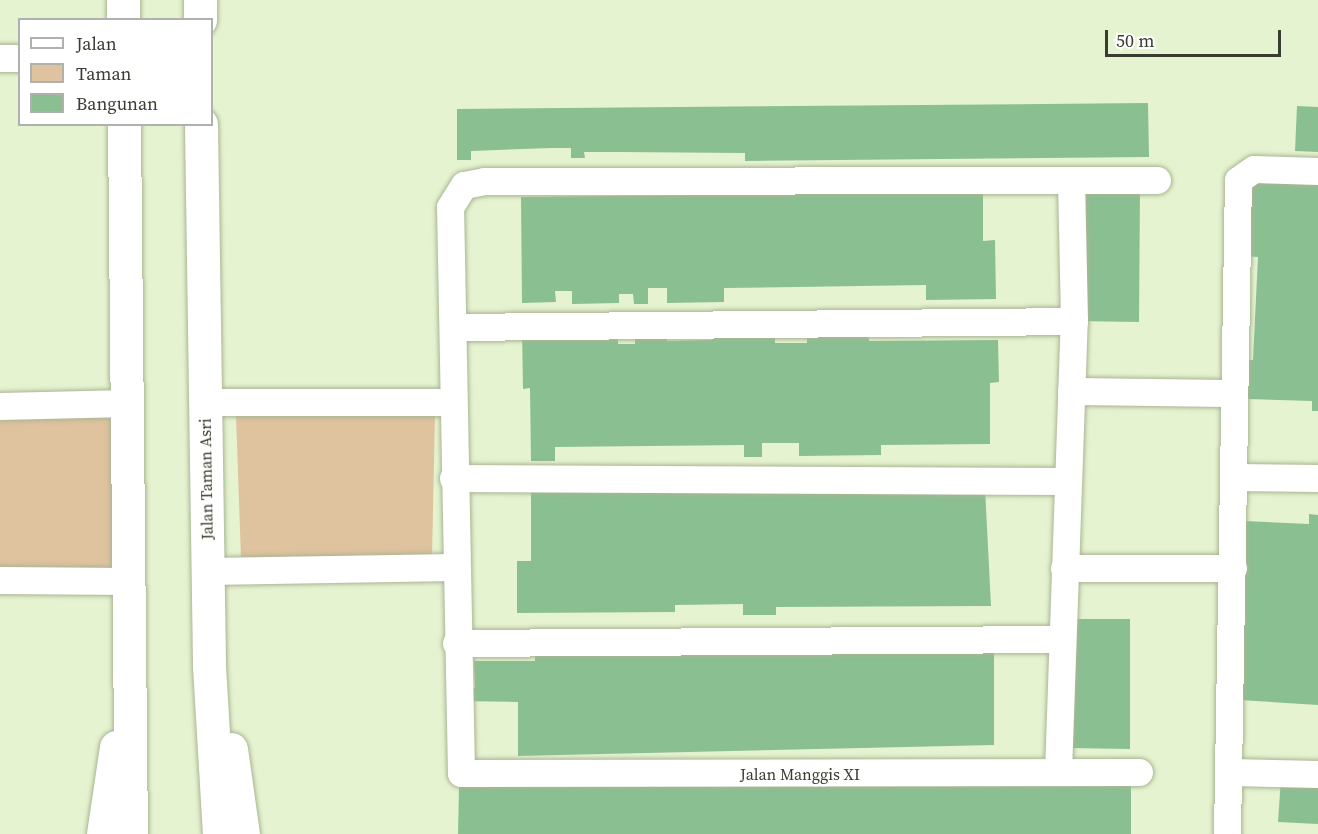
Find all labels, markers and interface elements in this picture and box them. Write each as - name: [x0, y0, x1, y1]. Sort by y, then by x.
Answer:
- legend: [18, 18, 213, 126]
- scale bar: [1108, 18, 1284, 56]
- text: 50 m: [1116, 28, 1154, 53]
- text: Jalan: [76, 31, 117, 56]
- text: Taman: [76, 61, 131, 86]
- text: Bangunan: [76, 91, 158, 116]
- street label: Jalan Taman Asri: [195, 418, 217, 540]
- street label: Jalan Manggis XI: [740, 764, 860, 784]

